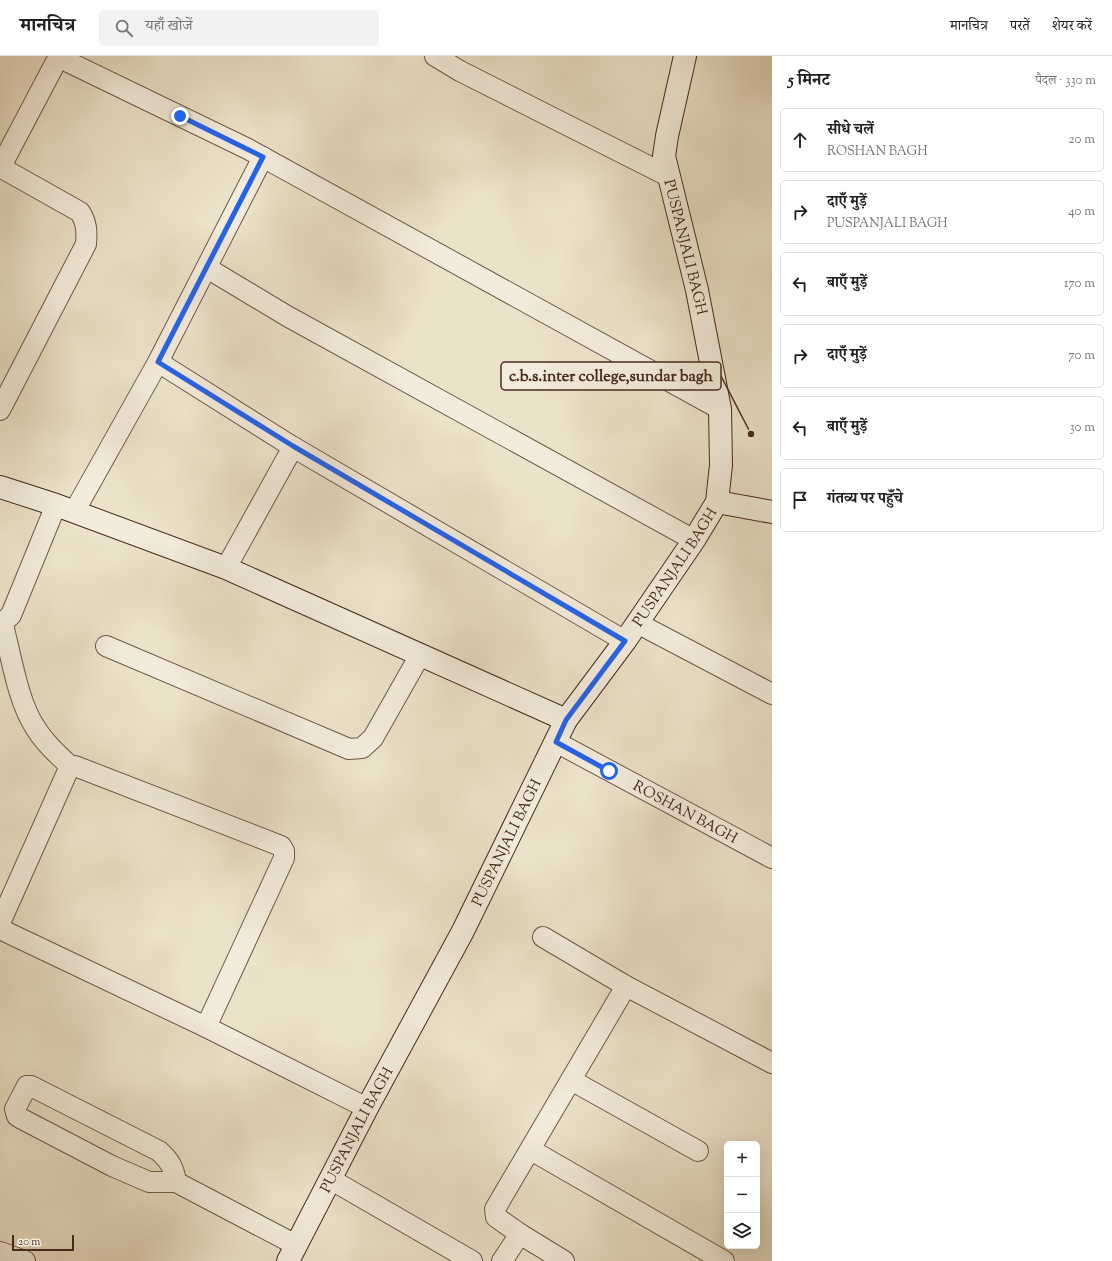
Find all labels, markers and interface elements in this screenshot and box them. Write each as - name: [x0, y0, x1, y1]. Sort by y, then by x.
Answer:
- search box: [99, 10, 379, 46]
- text: मानचित्र: [20, 13, 75, 40]
- text: यहाँ खोजें: [145, 16, 192, 37]
- icon: search: [113, 17, 135, 39]
- text: मानचित्र: [950, 17, 988, 37]
- text: परतें: [1010, 17, 1030, 37]
- text: शेयर करें: [1052, 17, 1092, 37]
- text: 5 मिनट: [788, 69, 830, 93]
- text: पैदल · 330 m: [1035, 72, 1096, 90]
- route end: [171, 107, 189, 125]
- text: सीधे चलें: [827, 120, 874, 141]
- icon: ahead: [789, 129, 811, 151]
- text: 20 m: [1069, 131, 1095, 149]
- text: ROSHAN BAGH: [827, 143, 927, 161]
- street label: PUSPANJALI BAGH: [658, 177, 712, 318]
- text: दाएँ मुड़ें: [827, 192, 867, 213]
- icon: right: [789, 201, 811, 223]
- text: 40 m: [1068, 203, 1095, 221]
- text: PUSPANJALI BAGH: [827, 215, 948, 233]
- icon: left: [789, 273, 811, 295]
- text: बाएँ मुड़ें: [827, 273, 867, 294]
- text: 170 m: [1064, 275, 1095, 293]
- icon: right: [789, 345, 811, 367]
- text: दाएँ मुड़ें: [827, 345, 867, 366]
- text: 70 m: [1068, 347, 1095, 365]
- callout: c.b.s.inter college,sundar bagh: [501, 362, 721, 390]
- text: c.b.s.inter college,sundar bagh: [509, 366, 714, 389]
- icon: left: [789, 417, 811, 439]
- text: बाएँ मुड़ें: [827, 417, 867, 438]
- text: 30 m: [1069, 419, 1095, 437]
- icon: arrive: [789, 489, 811, 511]
- text: गंतव्य पर पहुँचे: [827, 489, 903, 510]
- street label: PUSPANJALI BAGH: [629, 504, 723, 632]
- route start: [600, 762, 618, 780]
- street label: PUSPANJALI BAGH: [468, 776, 548, 910]
- street label: ROSHAN BAGH: [629, 776, 741, 850]
- street label: PUSPANJALI BAGH: [316, 1064, 399, 1197]
- map controls: [724, 1141, 760, 1249]
- button: +: [724, 1141, 760, 1177]
- button: −: [724, 1177, 760, 1213]
- button: layers: [724, 1213, 760, 1249]
- scale bar: [12, 1233, 74, 1252]
- text: 20 m: [18, 1234, 40, 1250]

